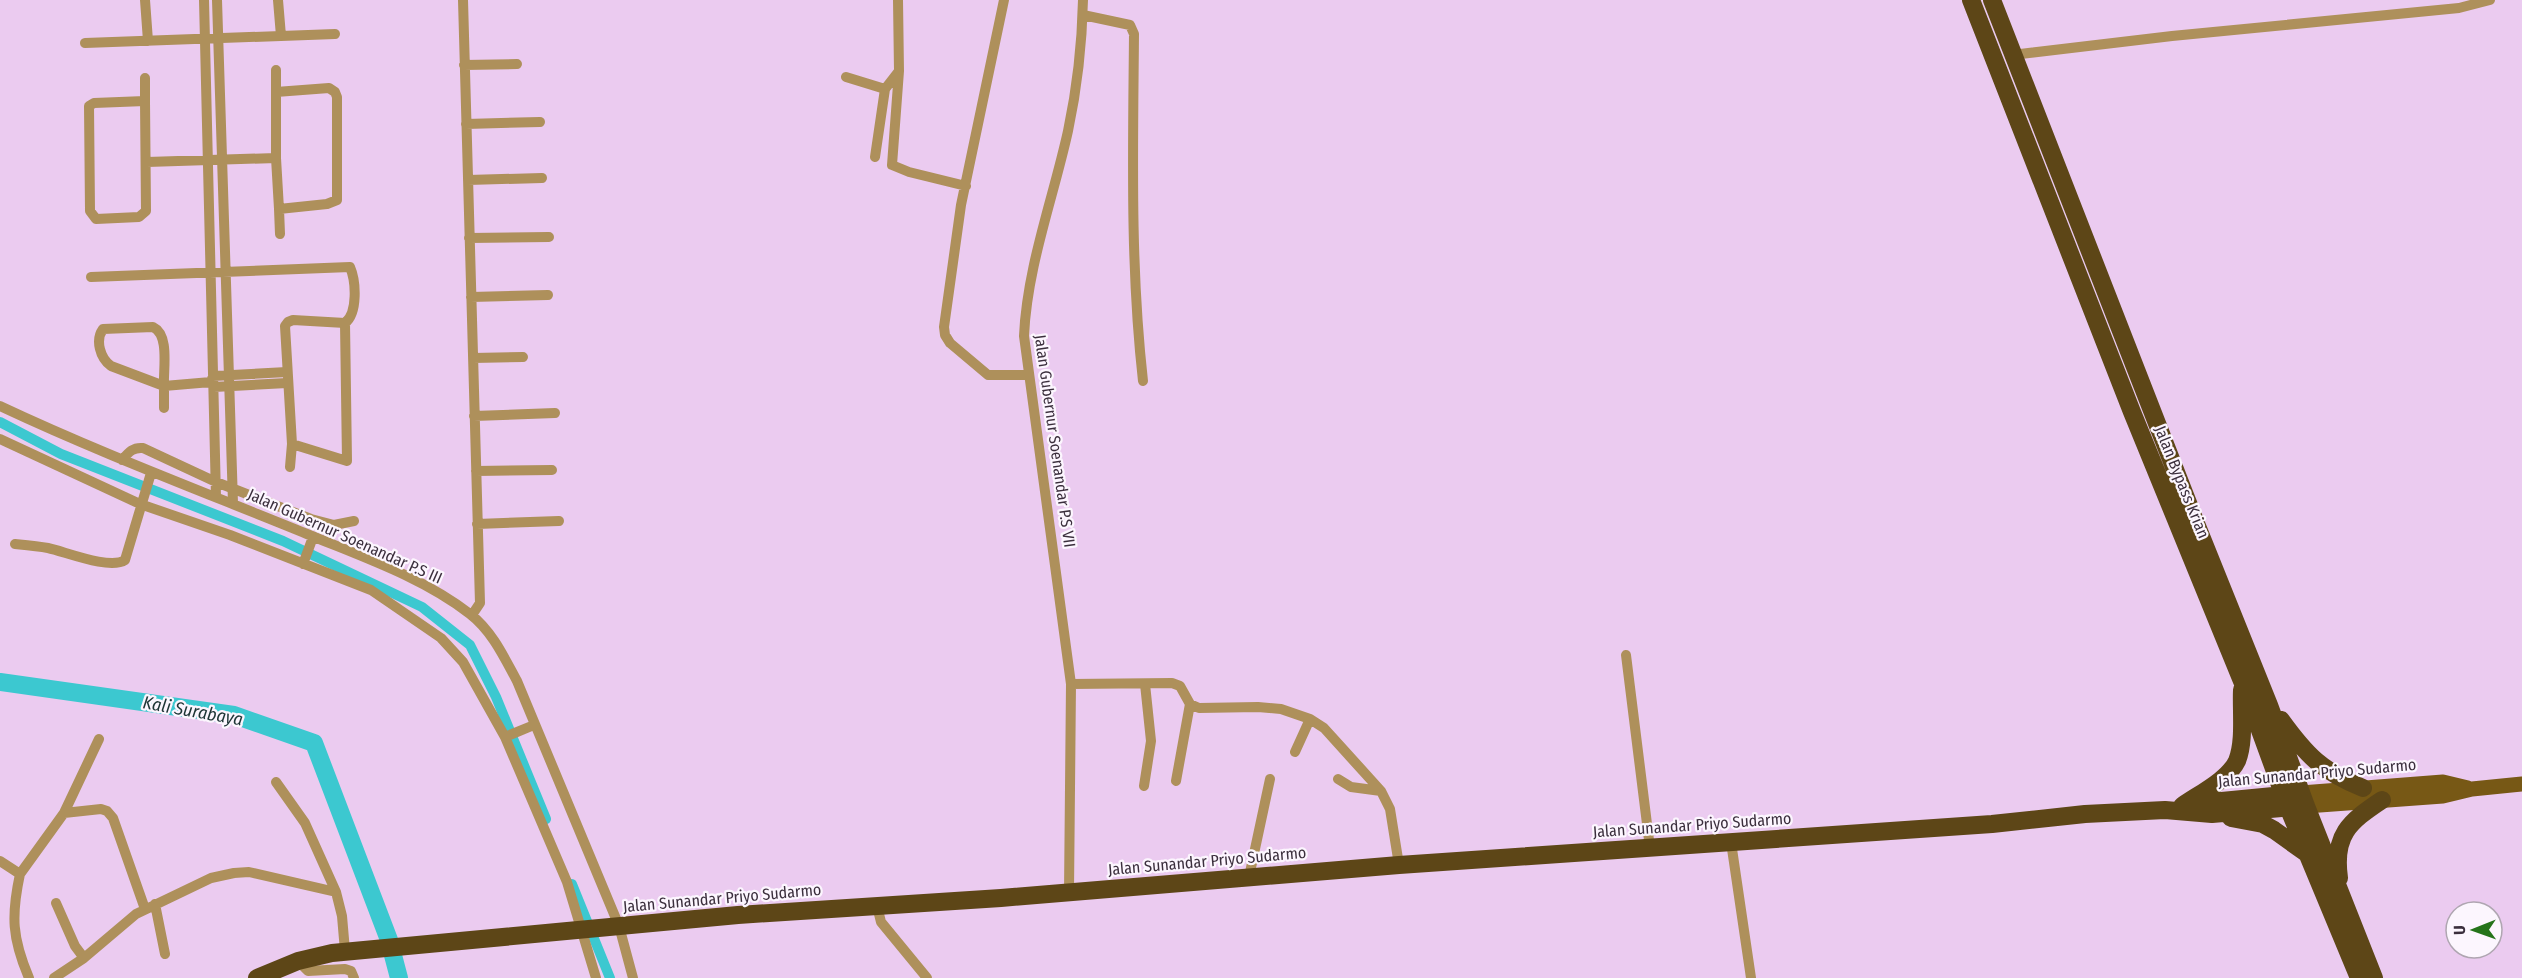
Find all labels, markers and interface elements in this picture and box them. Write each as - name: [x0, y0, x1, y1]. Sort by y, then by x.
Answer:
- street label: Jalan Gubernur Soenandar P.S VII: [1031, 333, 1079, 549]
- street label: Jalan Bypass Krian: [2151, 423, 2213, 541]
- street label: Jalan Gubernur Soenandar P.S III: [245, 484, 445, 588]
- water label: Kali Surabaya: [141, 691, 245, 731]
- street label: Jalan Sunandar Priyo Sudarmo: [2217, 755, 2417, 791]
- street label: Jalan Sunandar Priyo Sudarmo: [1592, 809, 1792, 841]
- street label: Jalan Sunandar Priyo Sudarmo: [1107, 843, 1307, 879]
- street label: Jalan Sunandar Priyo Sudarmo: [622, 880, 822, 916]
- north arrow: [2444, 900, 2504, 960]
- text: U: [2450, 925, 2469, 935]

